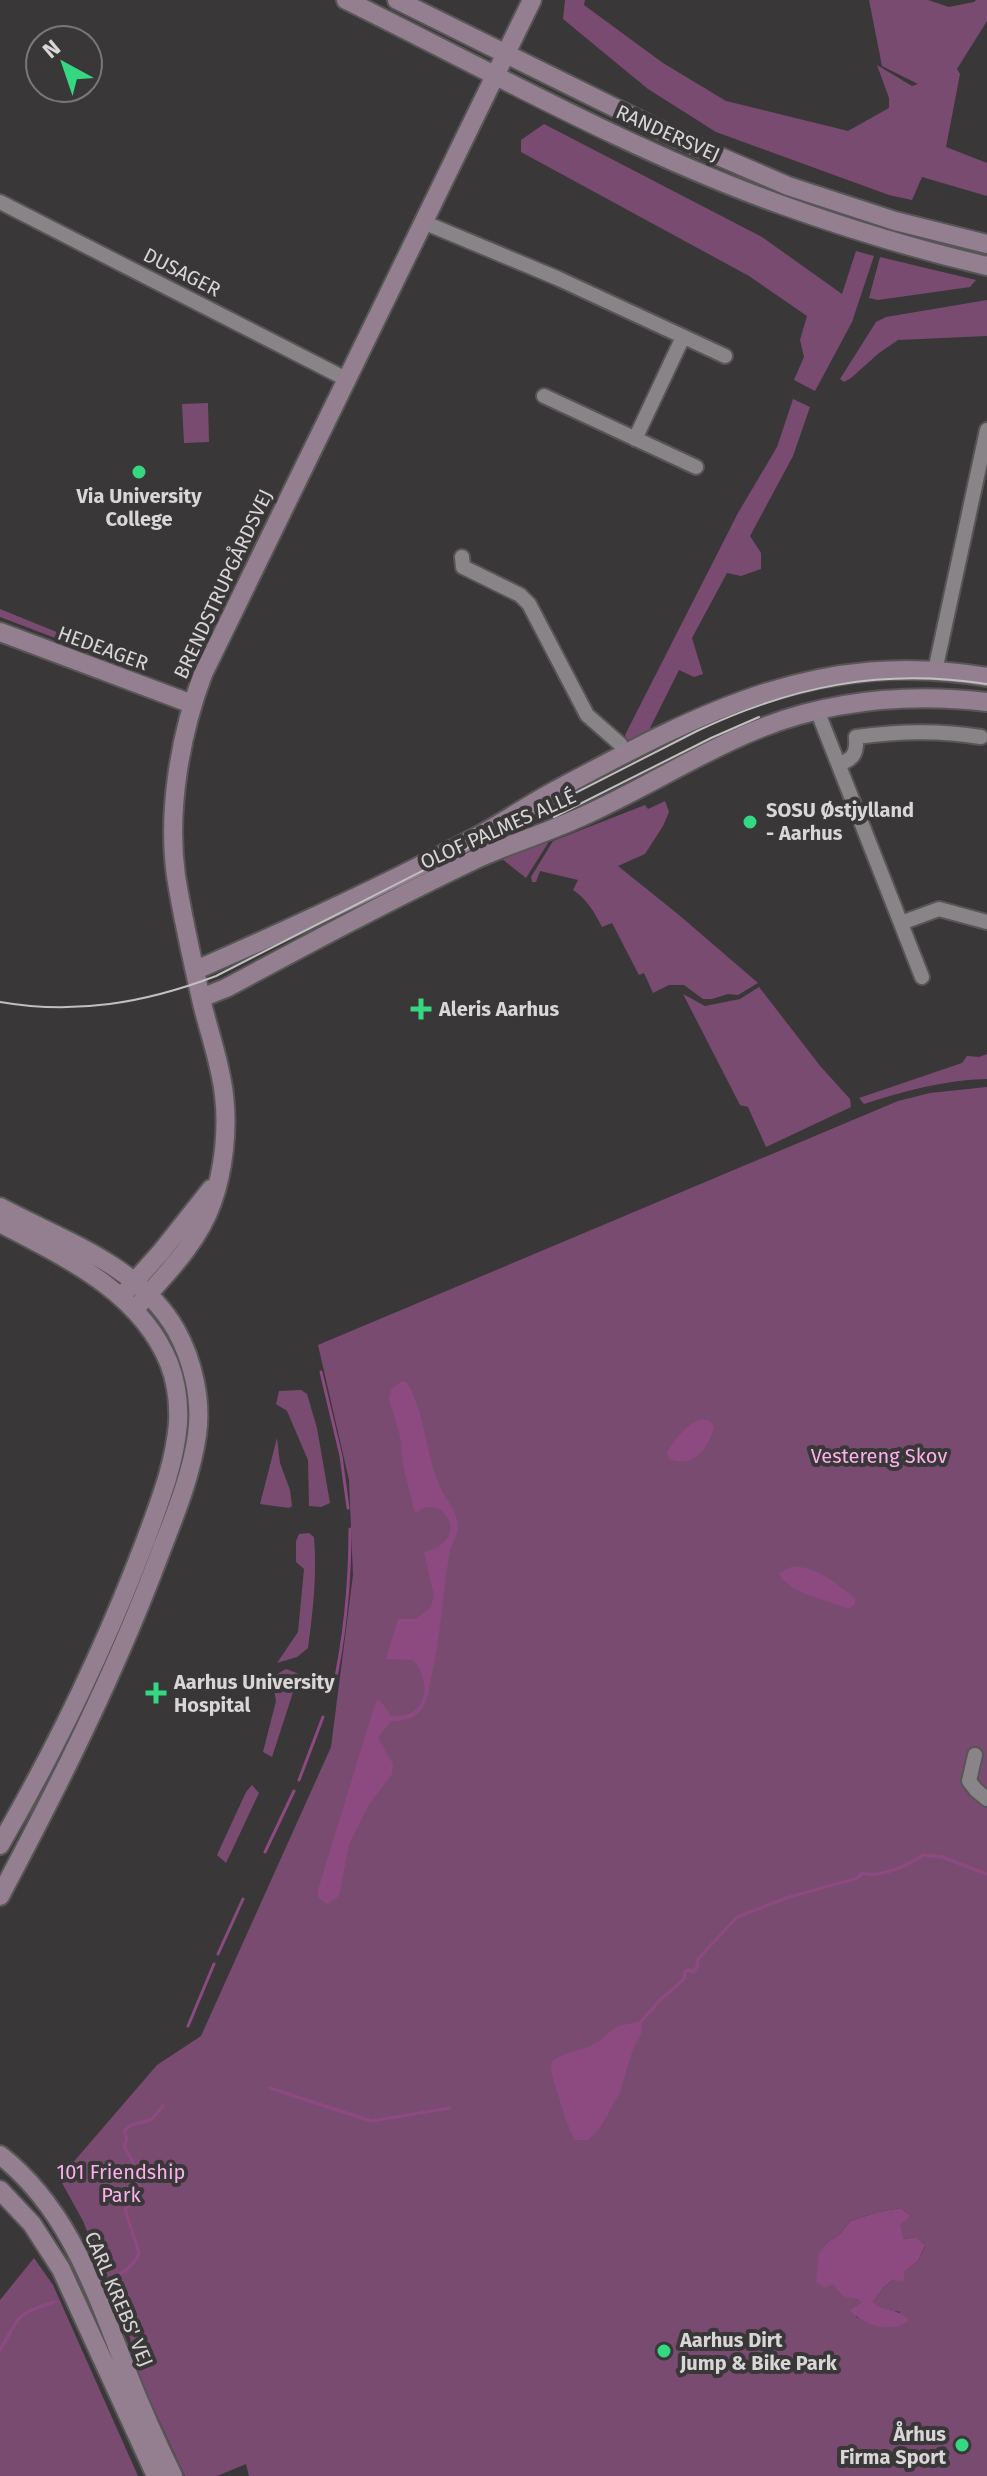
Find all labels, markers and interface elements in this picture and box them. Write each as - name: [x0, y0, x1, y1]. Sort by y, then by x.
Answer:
- north arrow: [24, 24, 104, 104]
- text: N: [37, 34, 66, 64]
- street label: RANDERSVEJ: [612, 99, 724, 167]
- street label: DUSAGER: [139, 242, 225, 302]
- marker: Via University College: [130, 463, 148, 481]
- place label: Via University College: [75, 484, 202, 531]
- street label: BRENDSTRUPGÅRDSVEJ: [168, 485, 278, 683]
- street label: HEDEAGER: [54, 621, 152, 675]
- street label: OLOF PALMES ALLÉ: [416, 784, 580, 874]
- place label: SOSU Østjylland - Aarhus: [766, 798, 914, 845]
- marker: SOSU Østjylland - Aarhus: [741, 813, 759, 831]
- place label: Aleris Aarhus: [438, 997, 559, 1021]
- marker: Aleris Aarhus: [410, 998, 432, 1020]
- park label: Vestereng Skov: [811, 1444, 947, 1468]
- place label: Aarhus University Hospital: [173, 1670, 335, 1717]
- marker: Aarhus University Hospital: [145, 1682, 167, 1704]
- park label: 101 Friendship Park: [57, 2160, 185, 2207]
- street label: CARL KREBS' VEJ: [80, 2228, 158, 2370]
- place label: Aarhus Dirt Jump & Bike Park: [679, 2328, 838, 2375]
- marker: Aarhus Dirt Jump & Bike Park: [655, 2342, 673, 2360]
- place label: Århus Firma Sport: [840, 2421, 946, 2469]
- marker: Århus Firma Sport: [953, 2436, 971, 2454]

